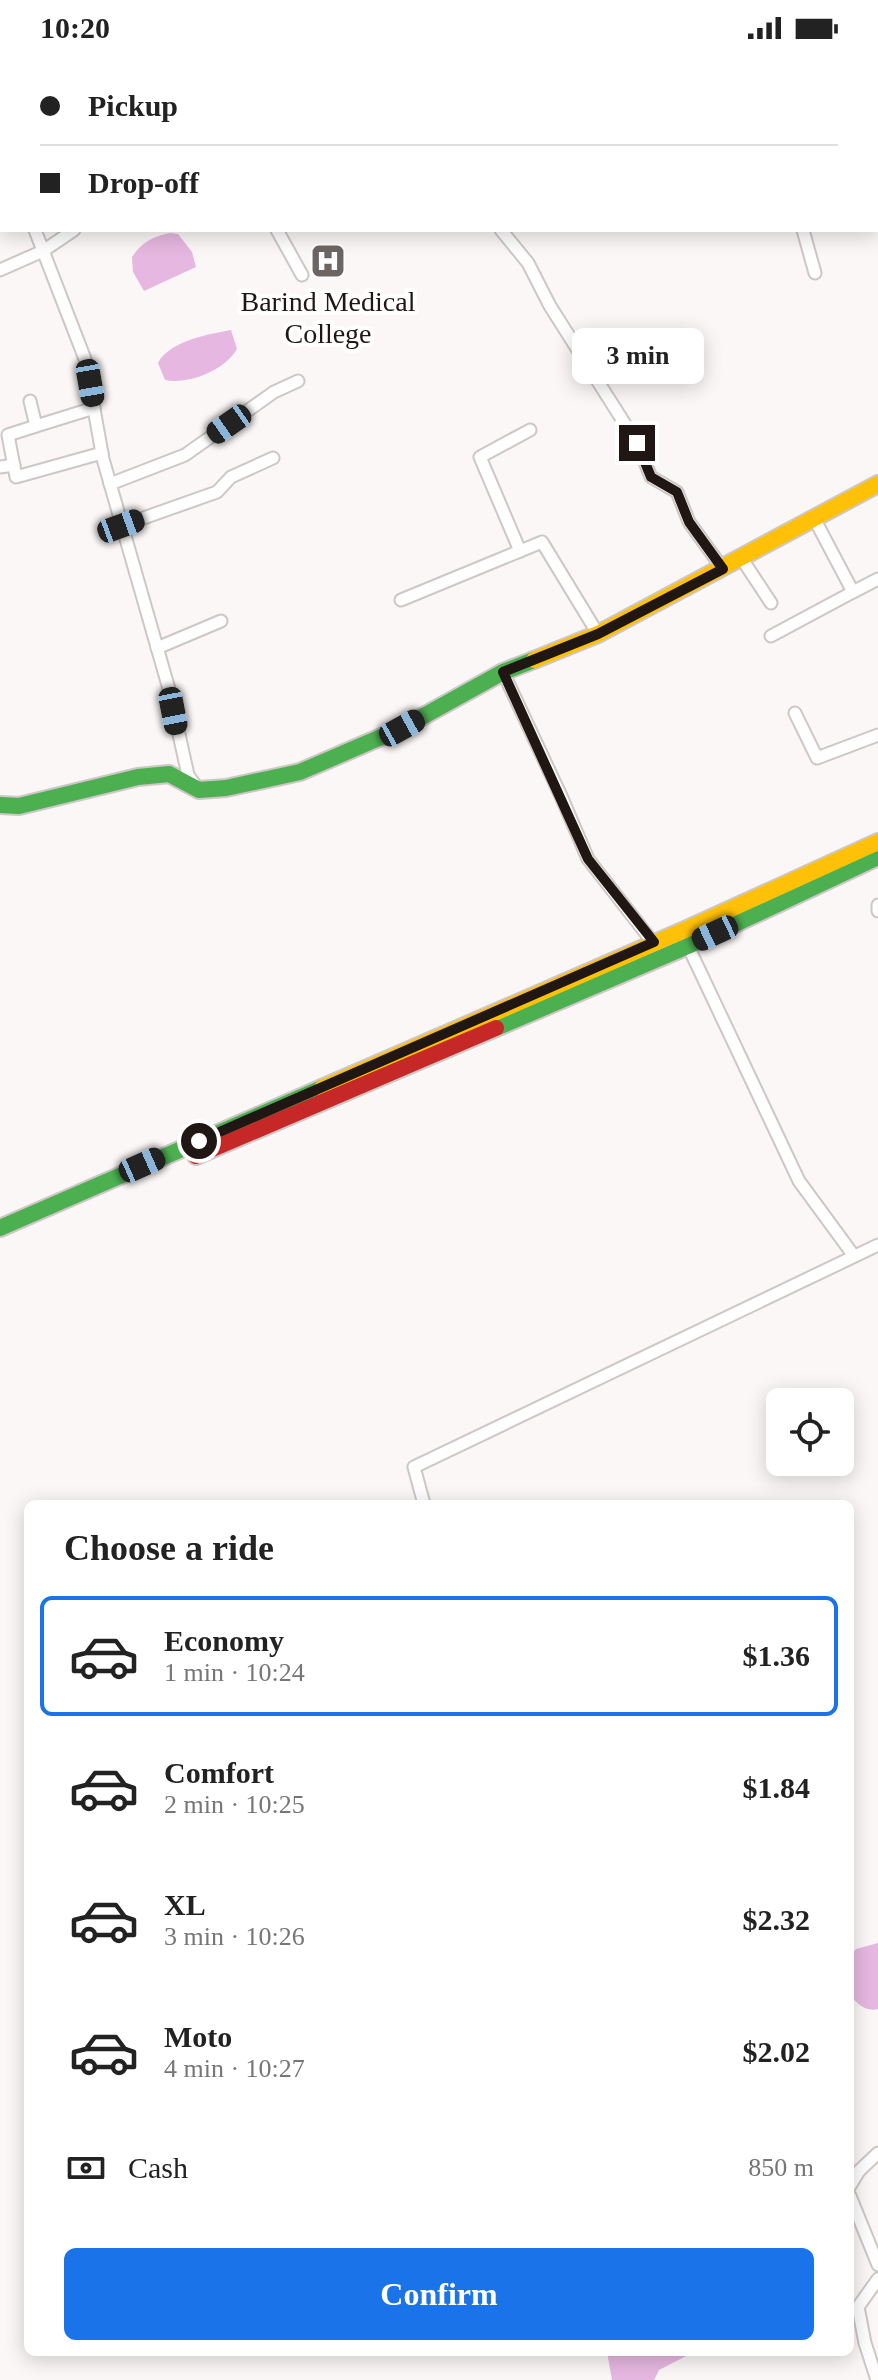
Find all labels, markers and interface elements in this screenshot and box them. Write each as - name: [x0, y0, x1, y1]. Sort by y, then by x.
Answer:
- text: 10:20: [40, 11, 110, 44]
- text: Pickup: [88, 89, 178, 122]
- text: Drop-off: [88, 166, 199, 199]
- hospital icon: Barind Medical College: [309, 242, 347, 280]
- place label: Barind Medical College: [241, 286, 416, 349]
- callout: 3 min: [571, 327, 703, 383]
- text: 3 min: [607, 341, 669, 370]
- car: [74, 357, 106, 409]
- car: [202, 400, 256, 448]
- route end: [619, 425, 655, 461]
- car: [94, 507, 148, 545]
- car: [157, 685, 189, 737]
- car: [375, 706, 429, 750]
- car: [688, 912, 742, 954]
- route start: [181, 1123, 217, 1159]
- car: [115, 1144, 169, 1186]
- map controls: [766, 1388, 854, 1476]
- button: locate: [766, 1388, 854, 1476]
- text: Choose a ride: [64, 1528, 274, 1568]
- icon: car: [68, 1620, 140, 1692]
- text: Economy: [164, 1624, 284, 1657]
- text: $1.36: [743, 1639, 810, 1672]
- text: 1 min · 10:24: [164, 1658, 305, 1687]
- icon: car: [68, 1752, 140, 1824]
- text: Comfort: [164, 1756, 274, 1789]
- text: $1.84: [743, 1771, 810, 1804]
- text: 2 min · 10:25: [164, 1790, 305, 1819]
- icon: car: [68, 1884, 140, 1956]
- text: XL: [164, 1888, 206, 1921]
- text: $2.32: [743, 1903, 810, 1936]
- text: 3 min · 10:26: [164, 1922, 305, 1951]
- icon: car: [68, 2016, 140, 2088]
- text: Moto: [164, 2020, 232, 2053]
- text: $2.02: [743, 2035, 810, 2068]
- text: 4 min · 10:27: [164, 2054, 305, 2083]
- icon: cash: [64, 2146, 108, 2190]
- text: Cash: [128, 2151, 188, 2184]
- text: 850 m: [748, 2153, 814, 2182]
- button: Confirm: [64, 2248, 814, 2340]

